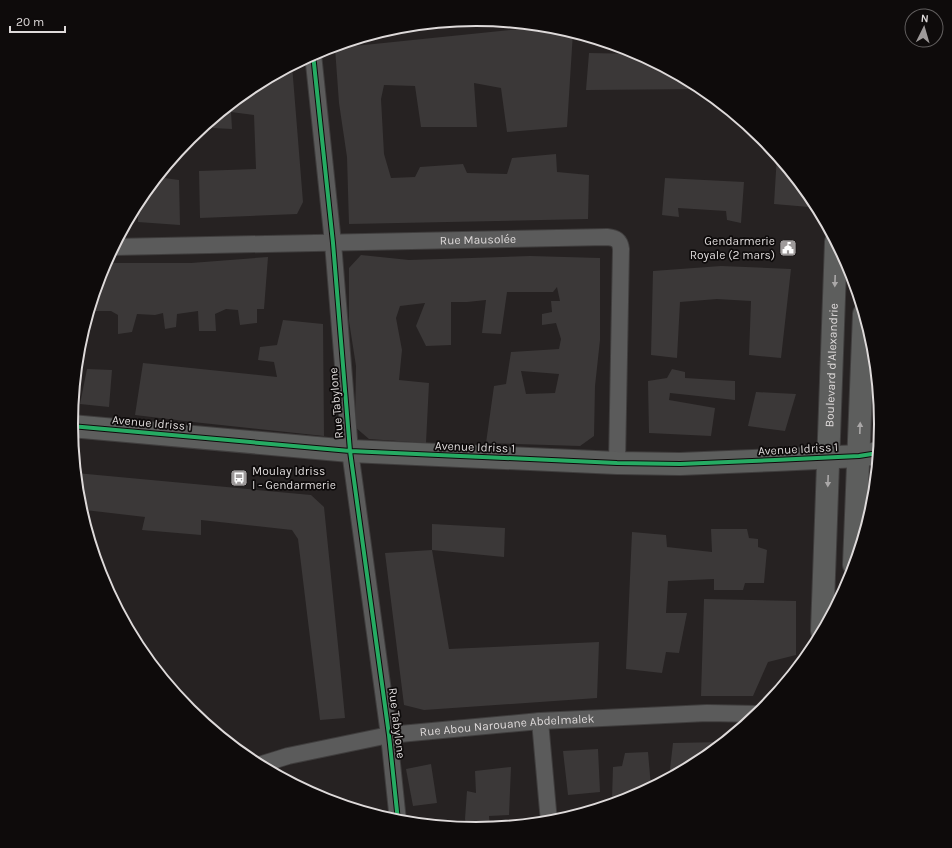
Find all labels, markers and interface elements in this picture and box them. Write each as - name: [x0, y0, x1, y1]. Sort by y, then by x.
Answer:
- scale bar: [10, 8, 65, 34]
- north arrow: [904, 8, 944, 48]
- text: N: [920, 12, 929, 25]
- text: 20 m: [16, 15, 44, 29]
- street label: Rue Mausolée: [440, 232, 516, 247]
- place label: Gendarmerie Royale (2 mars): [690, 234, 775, 262]
- public building icon: Gendarmerie Royale (2 mars): [778, 238, 798, 258]
- one-way arrow: [831, 275, 838, 287]
- street label: Boulevard d'Alexandrie: [822, 303, 841, 428]
- street label: Rue Tabylone: [326, 367, 346, 439]
- street label: Avenue Idriss 1: [111, 413, 193, 433]
- one-way arrow: [856, 422, 863, 434]
- street label: Avenue Idriss 1: [435, 439, 515, 455]
- street label: Avenue Idriss 1: [758, 440, 838, 458]
- place label: Moulay Idriss I - Gendarmerie: [252, 464, 336, 492]
- bus stop icon: Moulay Idriss I - Gendarmerie: [229, 468, 249, 488]
- one-way arrow: [824, 475, 831, 487]
- street label: Rue Tabylone: [386, 687, 408, 759]
- street label: Rue Abou Narouane Abdelmalek: [419, 711, 595, 739]

